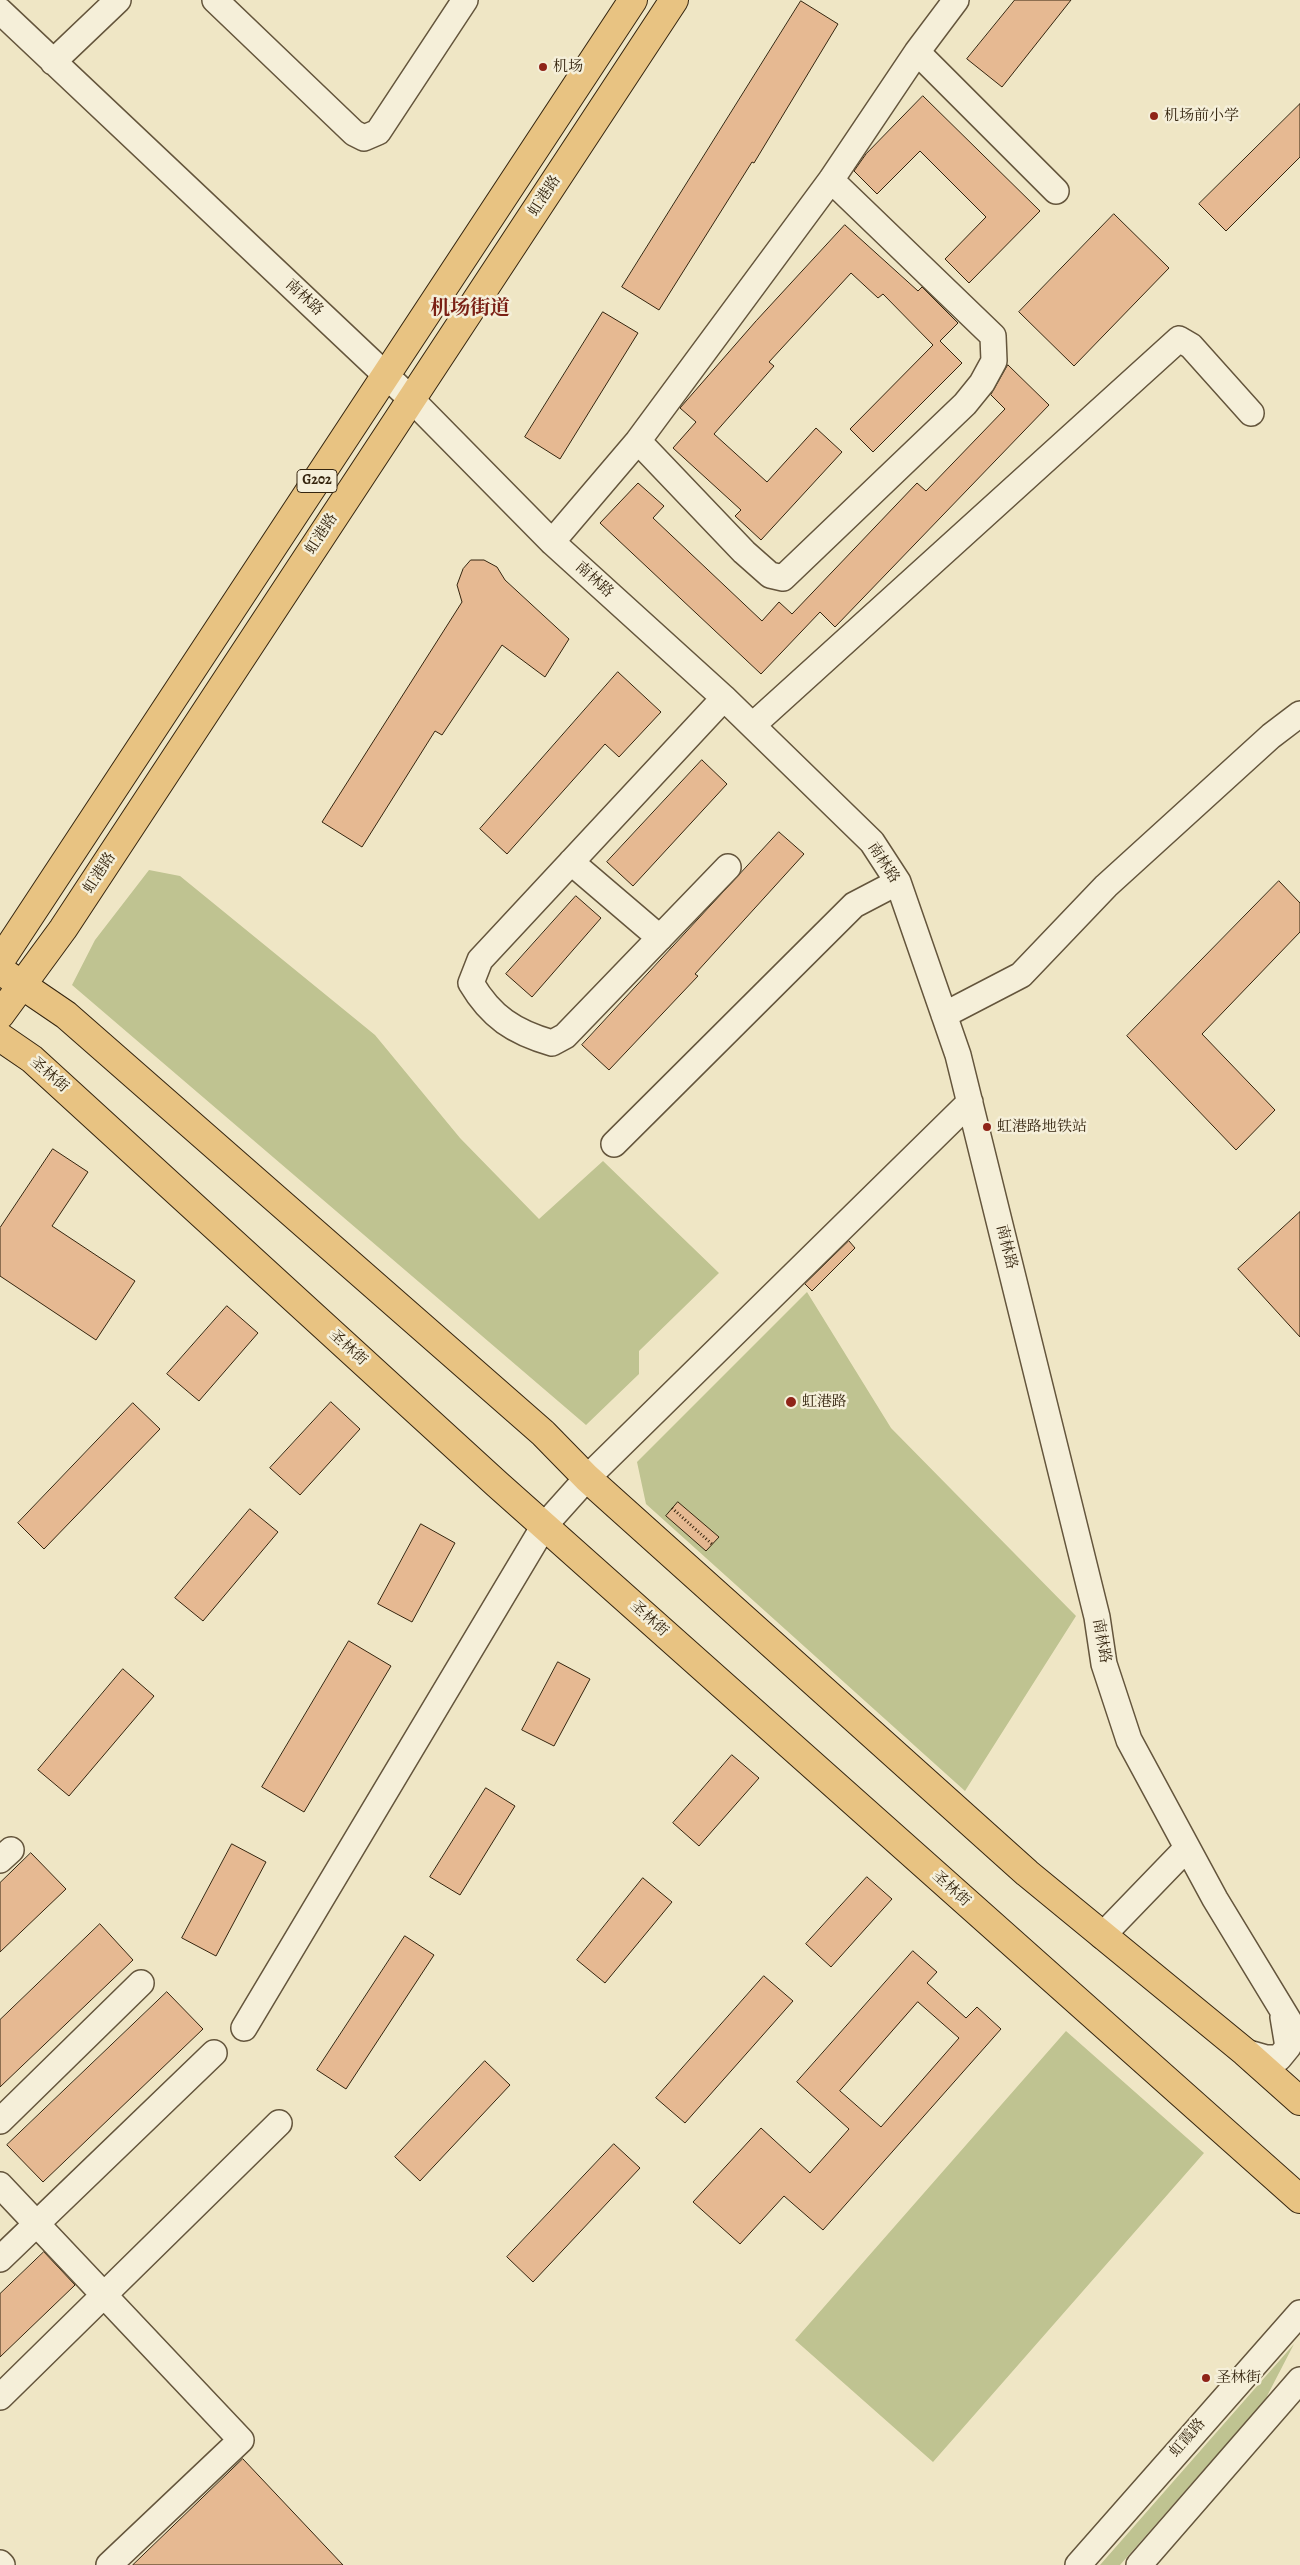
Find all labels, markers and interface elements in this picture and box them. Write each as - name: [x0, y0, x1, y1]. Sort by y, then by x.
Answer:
- place label: 机场: [553, 58, 583, 76]
- marker: 机场: [537, 61, 549, 73]
- place label: 机场前小学: [1164, 107, 1239, 125]
- marker: 机场前小学: [1148, 110, 1160, 122]
- street label: 虹港路: [525, 172, 565, 220]
- street label: 南林路: [281, 276, 327, 320]
- district label: 机场街道: [430, 297, 510, 321]
- road number: G202: [297, 470, 337, 492]
- street label: 虹港路: [302, 510, 342, 558]
- street label: 南林路: [571, 558, 617, 602]
- street label: 南林路: [863, 839, 903, 887]
- street label: 虹港路: [80, 849, 120, 897]
- street label: 圣林街: [26, 1053, 72, 1097]
- place label: 虹港路地铁站: [997, 1118, 1087, 1136]
- marker: 虹港路地铁站: [981, 1121, 993, 1133]
- street label: 南林路: [992, 1223, 1020, 1271]
- street label: 圣林街: [325, 1326, 371, 1370]
- place label: 虹港路: [802, 1393, 847, 1411]
- marker: 虹港路: [784, 1395, 798, 1409]
- street label: 圣林街: [626, 1597, 672, 1641]
- street label: 南林路: [1088, 1617, 1114, 1665]
- street label: 圣林街: [928, 1867, 974, 1911]
- place label: 圣林街: [1216, 2369, 1261, 2387]
- marker: 圣林街: [1200, 2372, 1212, 2384]
- street label: 虹霞路: [1166, 2415, 1210, 2461]

